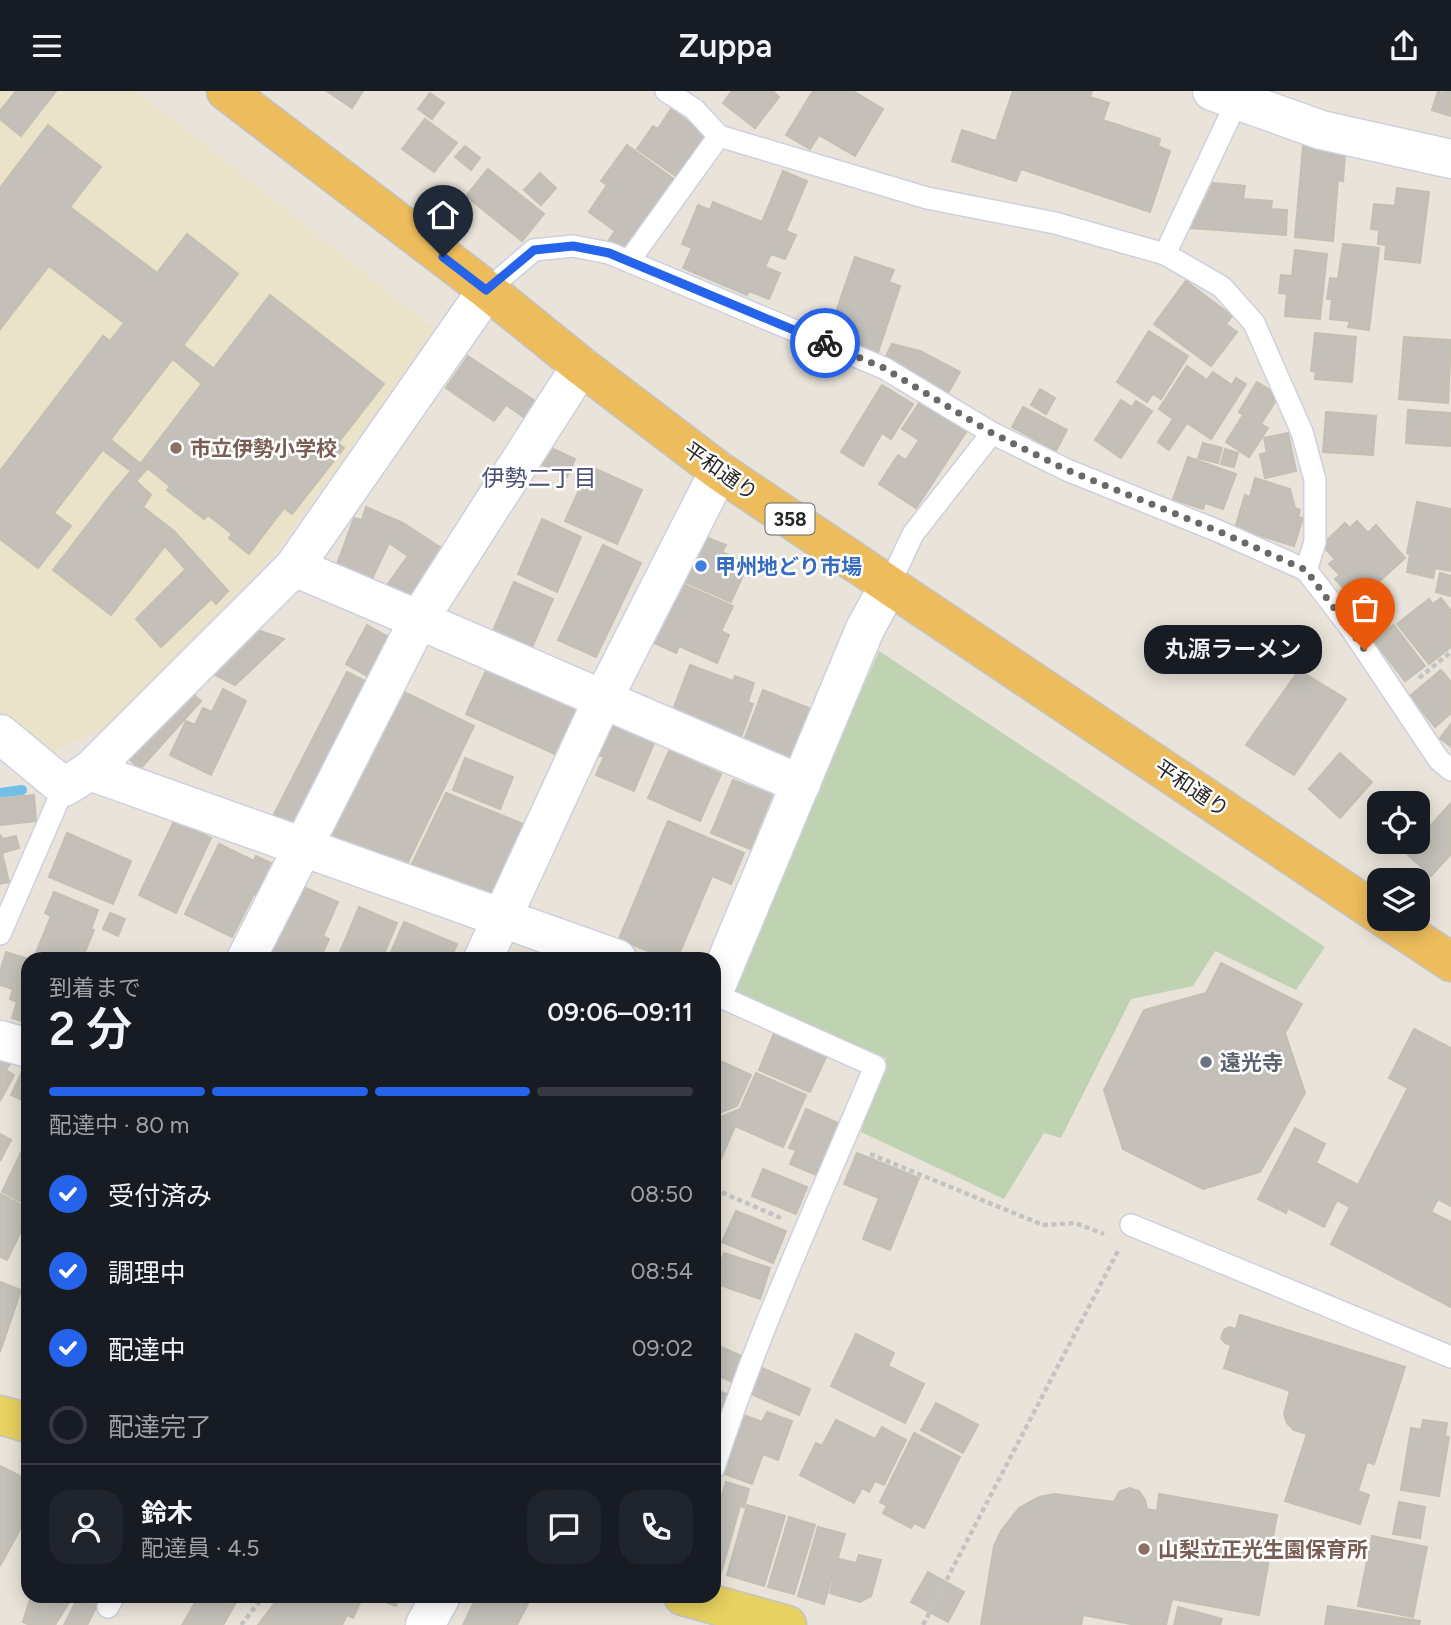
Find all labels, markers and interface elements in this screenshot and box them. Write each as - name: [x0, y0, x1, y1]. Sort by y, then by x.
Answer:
- icon: menu: [28, 27, 66, 65]
- text: Zuppa: [679, 27, 772, 65]
- icon: share: [1385, 27, 1423, 65]
- pin: [413, 185, 473, 257]
- icon: home: [424, 196, 462, 234]
- courier: [790, 308, 860, 378]
- icon: bike: [806, 324, 844, 362]
- place label: 市立伊勢小学校: [190, 436, 337, 461]
- street label: 平和通り: [679, 437, 763, 505]
- marker: 市立伊勢小学校: [168, 440, 184, 456]
- district label: 伊勢二丁目: [482, 464, 597, 492]
- road number: 358: [766, 503, 814, 535]
- place label: 甲州地どり市場: [715, 554, 862, 579]
- marker: 甲州地どり市場: [693, 558, 709, 574]
- pin: [1335, 578, 1395, 650]
- icon: bag: [1346, 589, 1384, 627]
- callout: 丸源ラーメン: [1144, 625, 1323, 675]
- text: 丸源ラーメン: [1164, 635, 1302, 663]
- street label: 平和通り: [1150, 754, 1234, 822]
- map controls: [1367, 791, 1430, 931]
- button: locate: [1367, 791, 1430, 854]
- button: layers: [1367, 868, 1430, 931]
- text: 到着まで: [49, 974, 141, 1002]
- text: 09:06–09:11: [547, 996, 693, 1028]
- text: 2 分: [49, 1001, 132, 1057]
- place label: 遠光寺: [1220, 1050, 1283, 1075]
- marker: 遠光寺: [1198, 1054, 1214, 1070]
- text: 配達中 · 80 m: [49, 1111, 189, 1139]
- icon: check: [49, 1175, 87, 1213]
- text: 受付済み: [108, 1180, 212, 1212]
- text: 08:50: [630, 1180, 693, 1208]
- icon: check: [49, 1252, 87, 1290]
- text: 調理中: [108, 1257, 186, 1289]
- text: 08:54: [631, 1257, 693, 1285]
- icon: check: [49, 1329, 87, 1367]
- text: 配達中: [108, 1334, 186, 1366]
- text: 09:02: [632, 1334, 693, 1362]
- text: 配達完了: [108, 1411, 212, 1443]
- button: person: [49, 1490, 123, 1564]
- button: chat: [527, 1490, 601, 1564]
- button: phone: [619, 1490, 693, 1564]
- text: 鈴木: [141, 1497, 193, 1529]
- text: 配達員 · 4.5: [141, 1534, 260, 1562]
- place label: 山梨立正光生園保育所: [1158, 1537, 1368, 1562]
- marker: 山梨立正光生園保育所: [1136, 1541, 1152, 1557]

